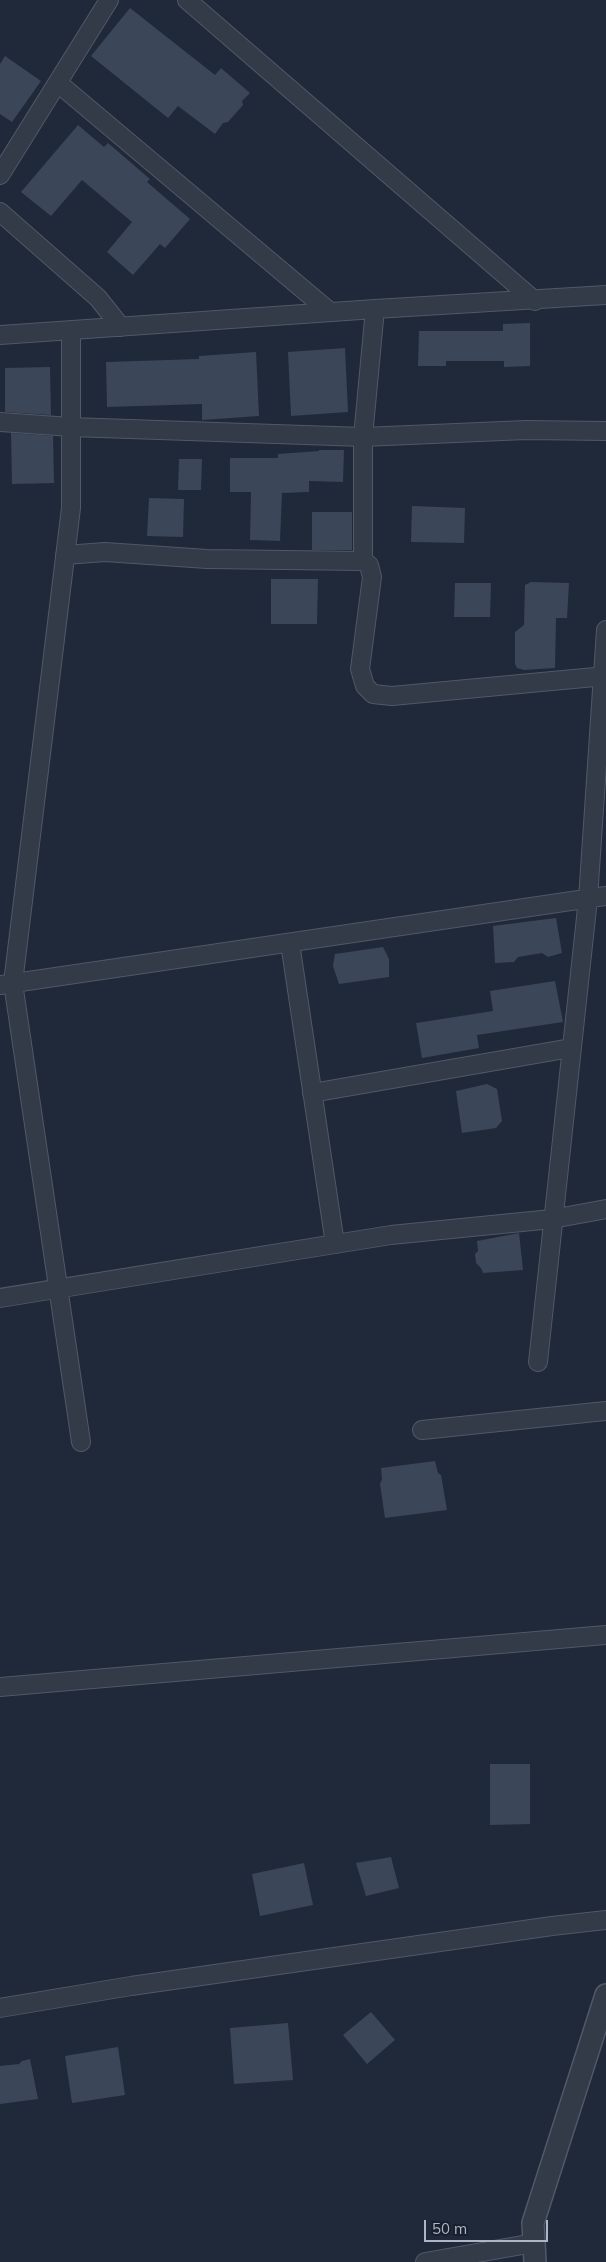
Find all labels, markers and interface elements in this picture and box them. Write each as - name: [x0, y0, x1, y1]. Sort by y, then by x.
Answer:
- scale bar: [426, 2210, 550, 2242]
- text: 50 m: [432, 2219, 467, 2238]

